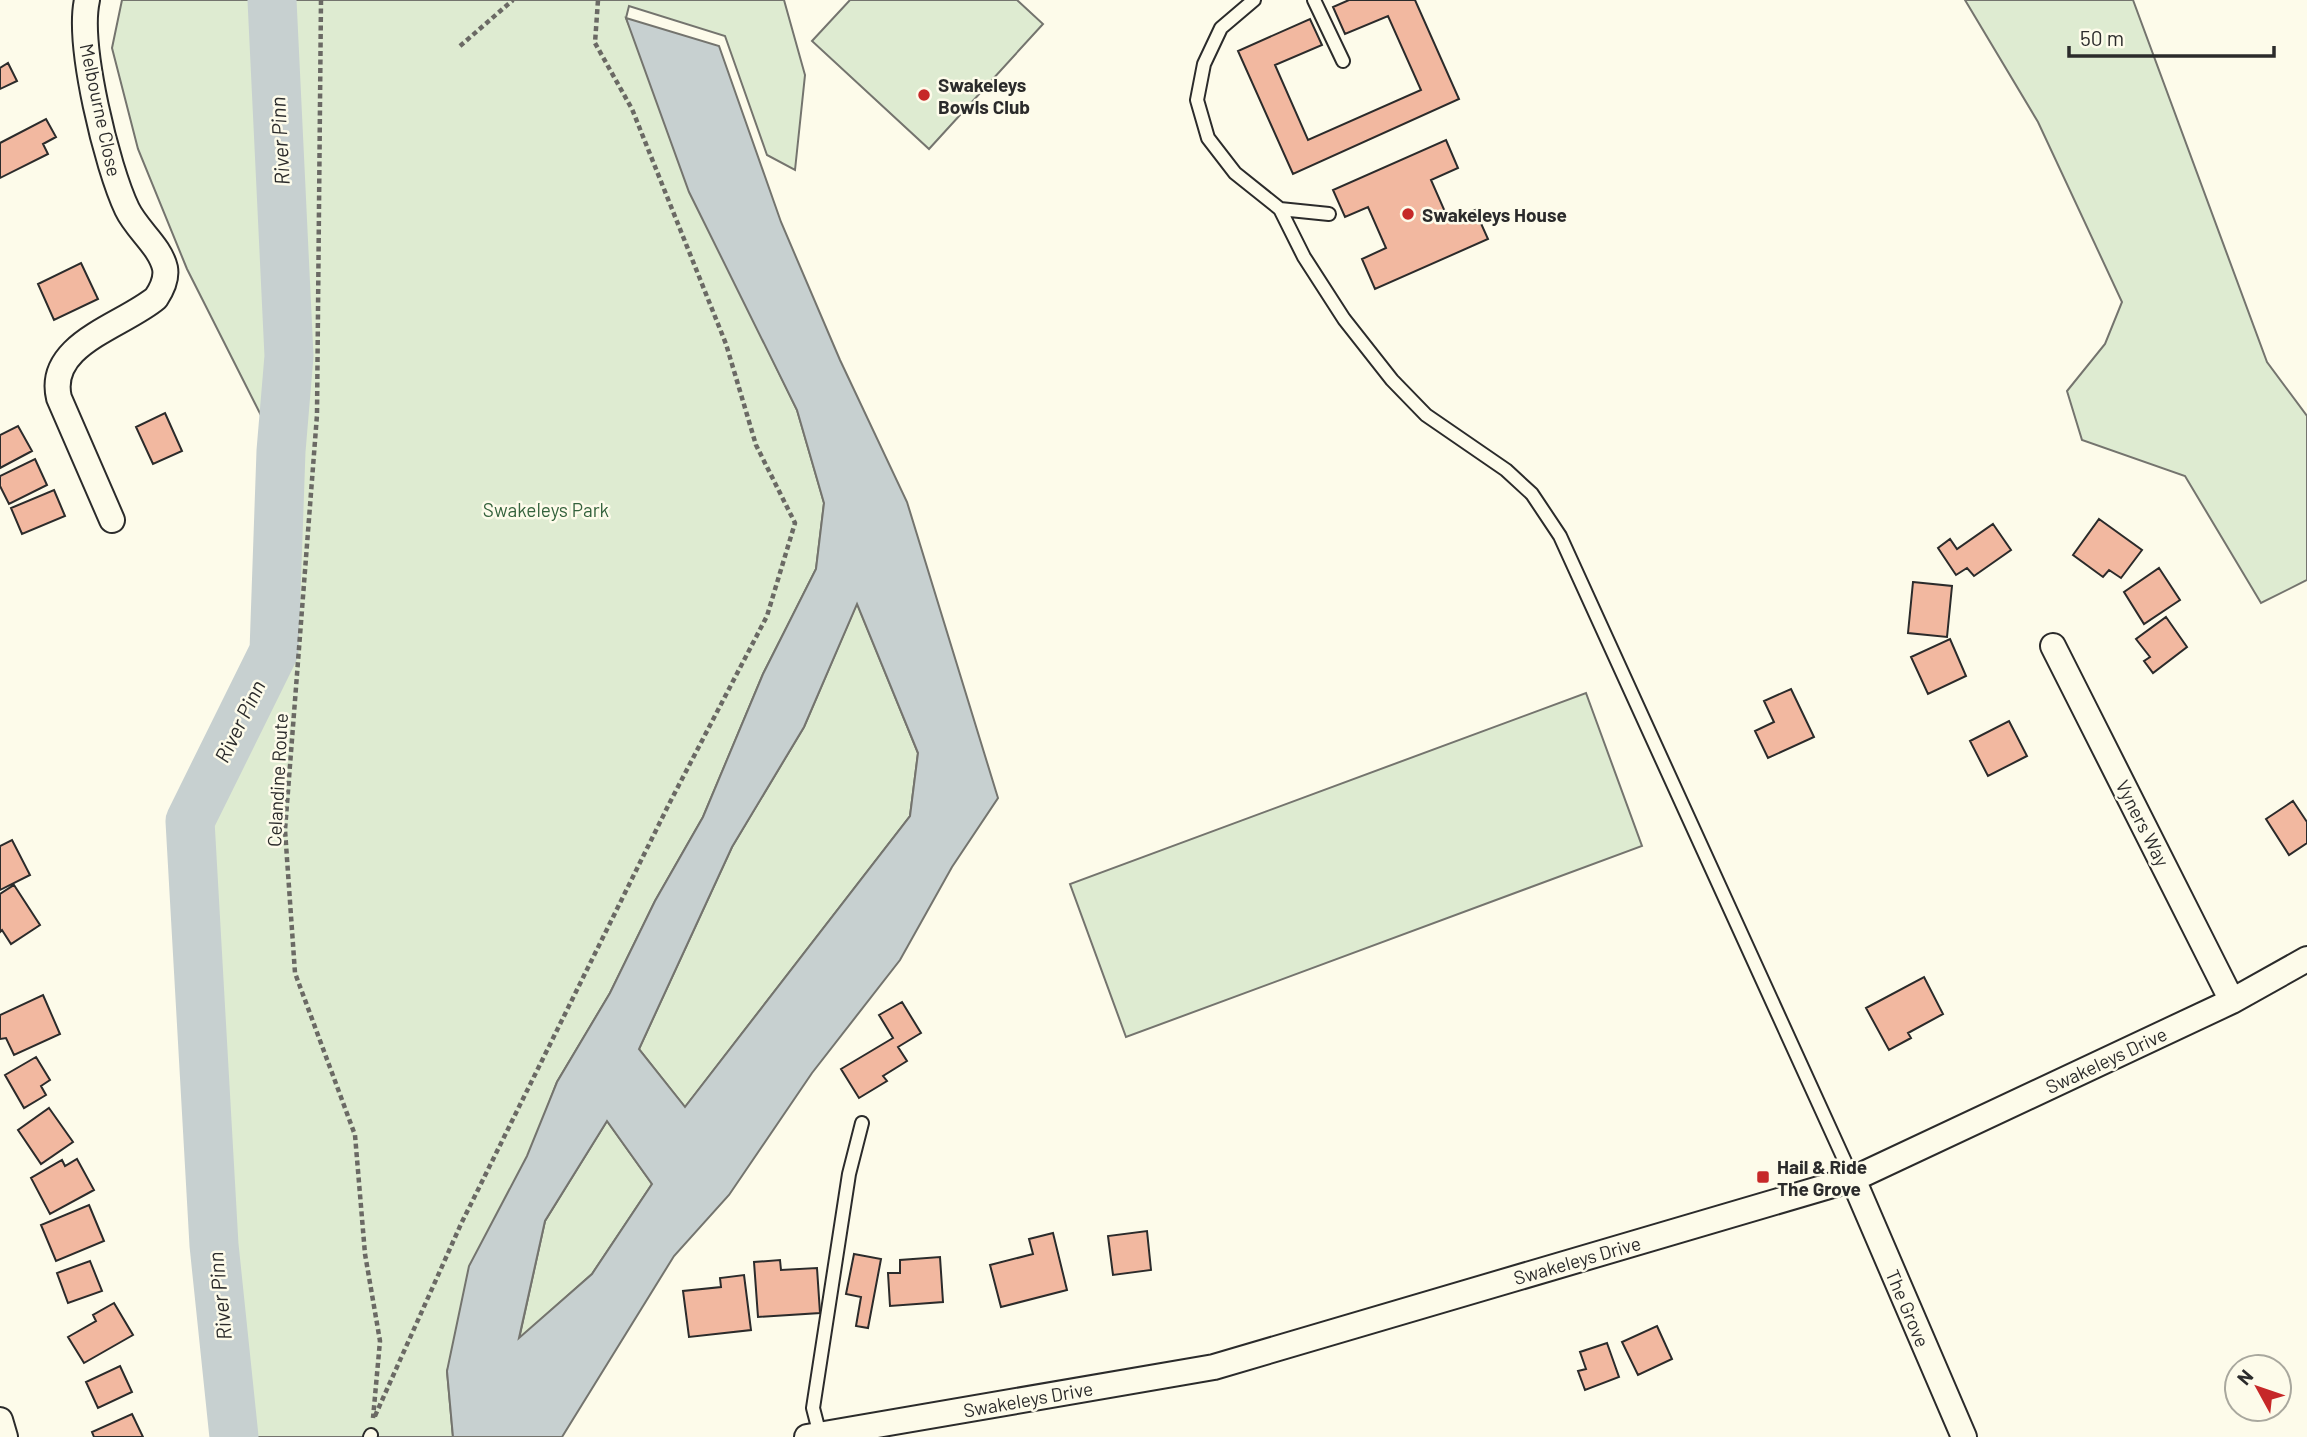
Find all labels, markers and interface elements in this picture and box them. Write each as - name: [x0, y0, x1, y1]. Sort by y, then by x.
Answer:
- scale bar: [2069, 14, 2274, 58]
- text: 50 m: [2080, 25, 2124, 50]
- street label: Melbourne Close: [76, 41, 126, 179]
- place label: Swakeleys Bowls Club: [938, 73, 1030, 118]
- marker: Swakeleys Bowls Club: [916, 87, 932, 103]
- water label: River Pinn: [264, 96, 294, 186]
- place label: Swakeleys House: [1422, 203, 1567, 226]
- marker: Swakeleys House: [1400, 206, 1416, 222]
- park label: Swakeleys Park: [483, 498, 609, 521]
- water label: River Pinn: [208, 676, 270, 766]
- street label: Celandine Route: [262, 713, 292, 847]
- street label: Vyners Way: [2111, 776, 2175, 870]
- street label: Swakeleys Drive: [2042, 1022, 2170, 1098]
- place label: Hail & Ride The Grove: [1777, 1155, 1867, 1200]
- marker: Hail & Ride The Grove: [1755, 1169, 1771, 1185]
- street label: Swakeleys Drive: [1511, 1231, 1643, 1289]
- water label: River Pinn: [202, 1251, 236, 1341]
- street label: The Grove: [1881, 1266, 1935, 1350]
- north arrow: [2223, 1353, 2293, 1423]
- text: N: [2232, 1365, 2257, 1389]
- street label: Swakeleys Drive: [961, 1376, 1095, 1422]

